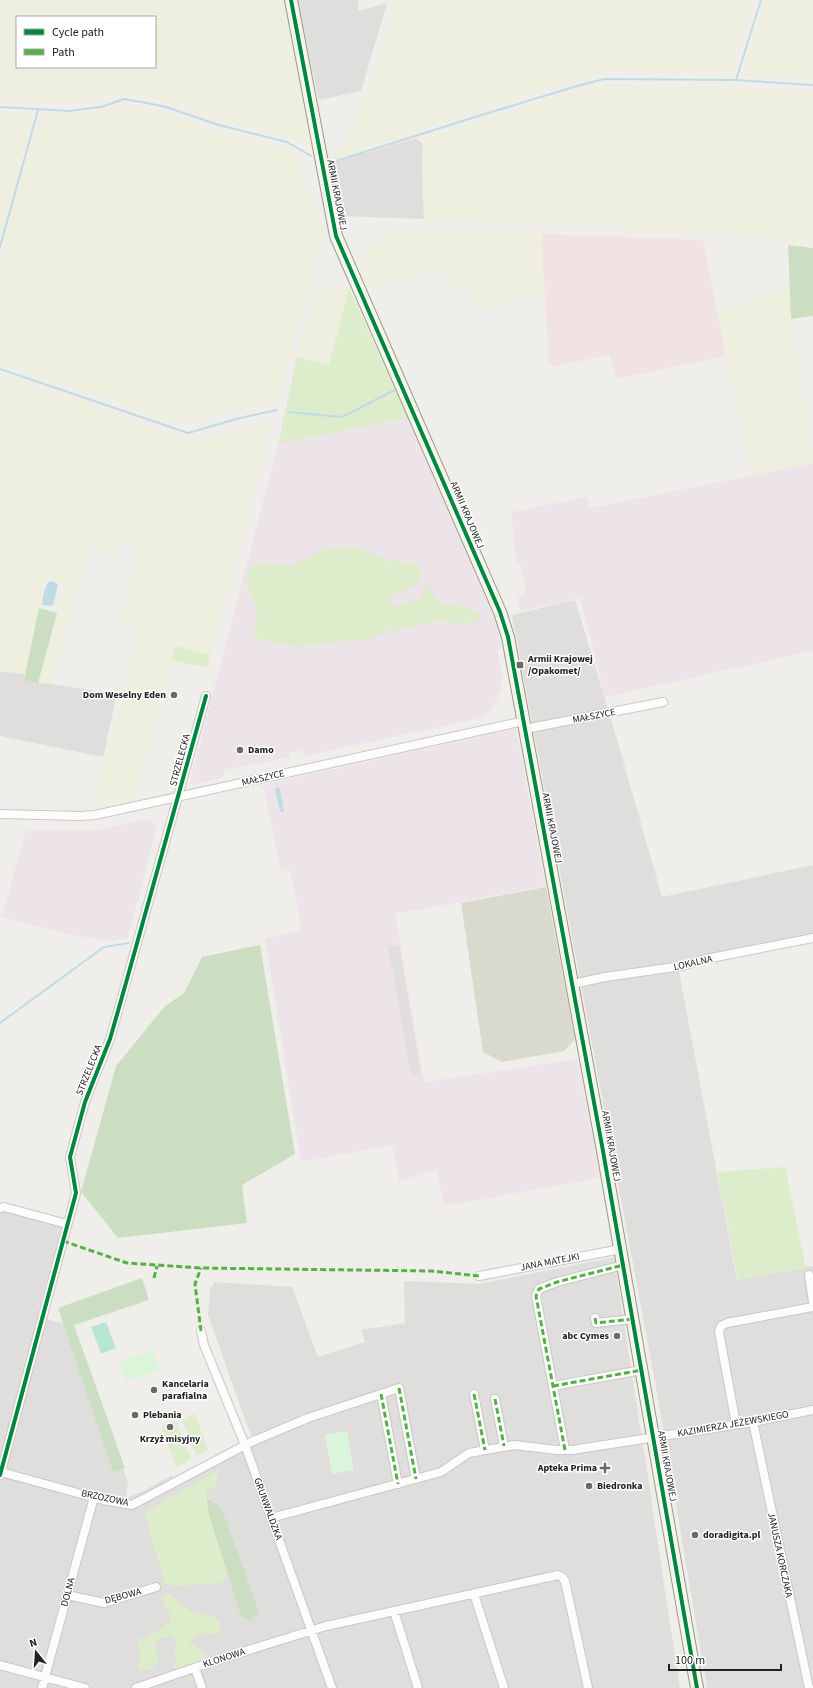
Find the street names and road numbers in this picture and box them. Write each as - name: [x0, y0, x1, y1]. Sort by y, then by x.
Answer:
- street label: ARMII KRAJOWEJ: [323, 158, 351, 232]
- street label: ARMII KRAJOWEJ: [447, 479, 487, 551]
- street label: MAŁSZYCE: [571, 705, 617, 727]
- street label: STRZELECKA: [166, 732, 194, 788]
- street label: MAŁSZYCE: [240, 766, 286, 790]
- street label: ARMII KRAJOWEJ: [538, 791, 566, 865]
- street label: LOKALNA: [672, 952, 714, 974]
- street label: STRZELECKA: [72, 1042, 106, 1098]
- street label: ARMII KRAJOWEJ: [598, 1109, 624, 1183]
- street label: JANA MATEJKI: [519, 1249, 581, 1275]
- street label: KAZIMIERZA JEŻEWSKIEGO: [676, 1407, 790, 1441]
- street label: ARMII KRAJOWEJ: [654, 1429, 680, 1503]
- street label: GRUNWALDZKA: [250, 1476, 286, 1543]
- street label: BRZOZOWA: [80, 1486, 131, 1510]
- street label: JANUSZA KORCZAKA: [764, 1511, 796, 1599]
- street label: DOLNA: [57, 1575, 79, 1608]
- street label: DĘBOWA: [103, 1584, 143, 1608]
- street label: KLONOWA: [201, 1644, 247, 1671]

